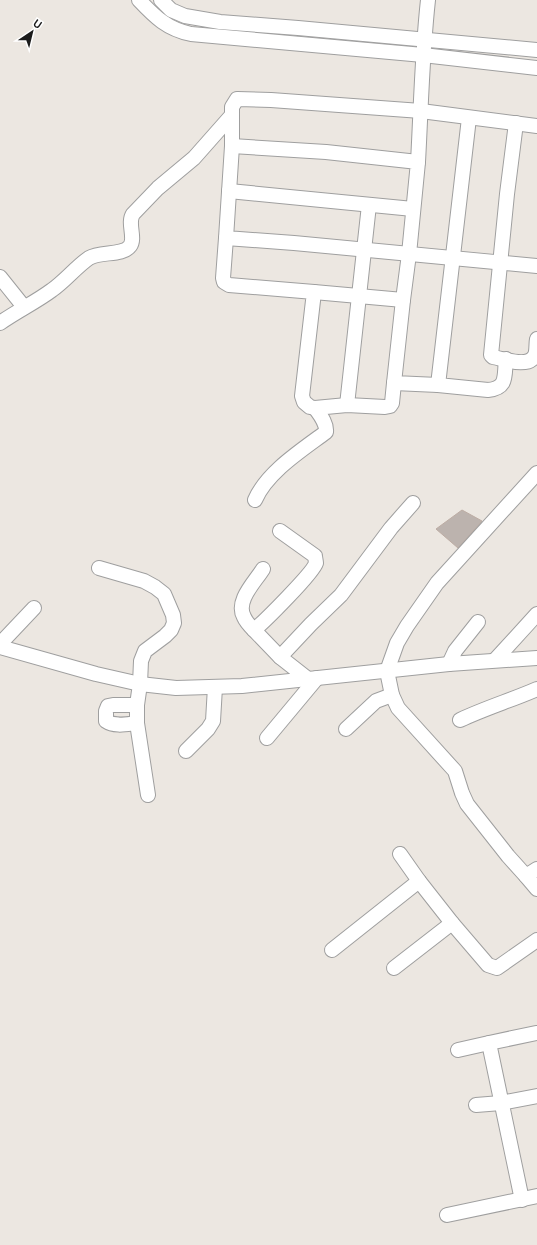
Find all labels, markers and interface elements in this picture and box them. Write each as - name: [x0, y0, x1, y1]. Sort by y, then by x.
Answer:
- north arrow: [12, 12, 52, 52]
- text: U: [31, 16, 45, 32]

